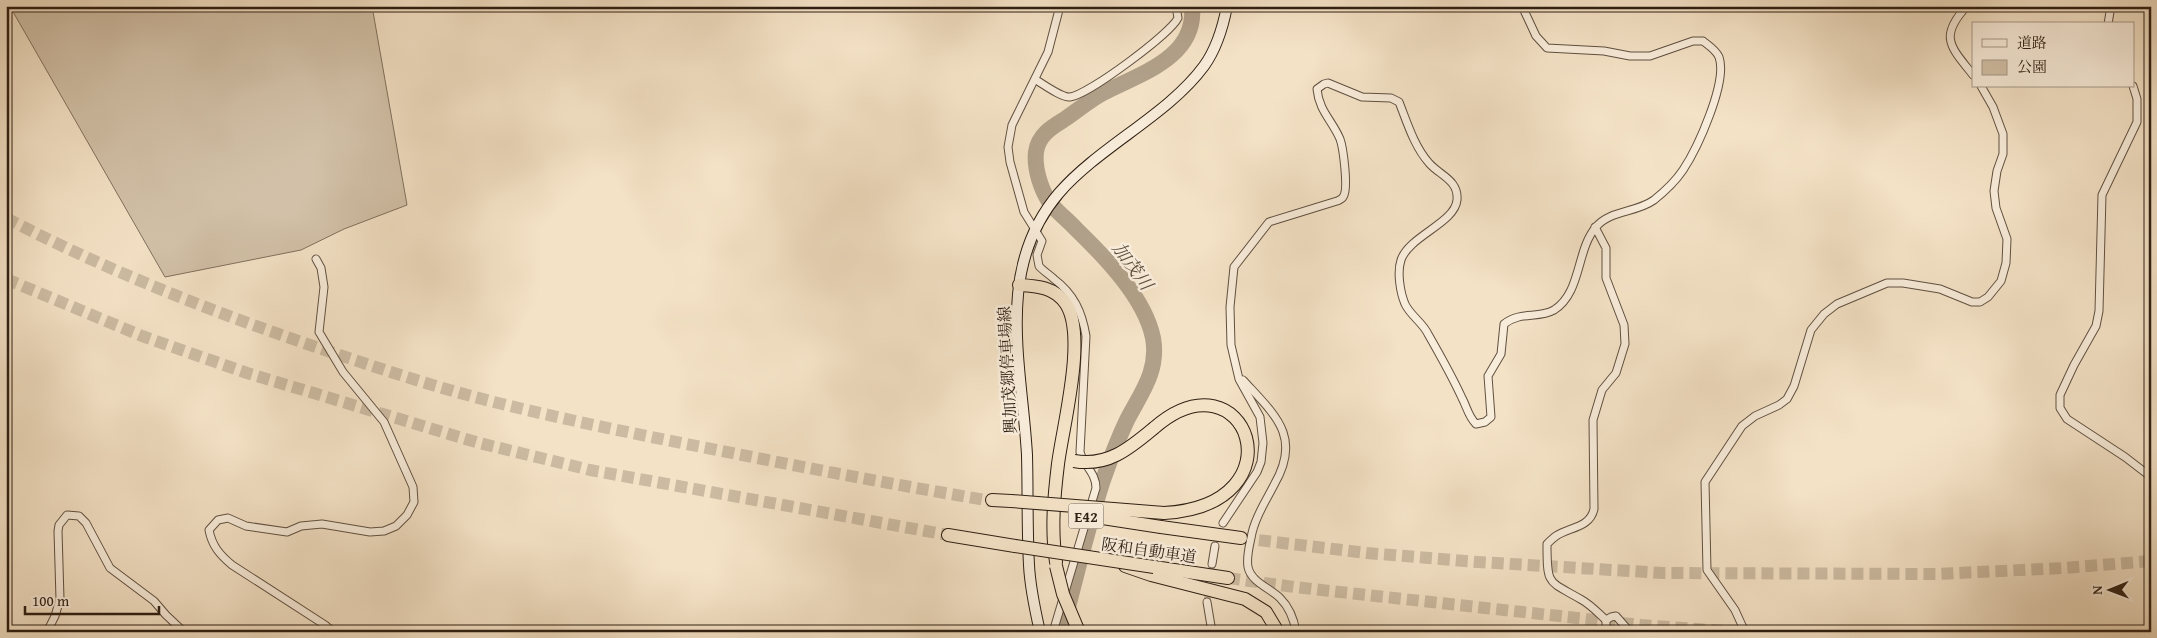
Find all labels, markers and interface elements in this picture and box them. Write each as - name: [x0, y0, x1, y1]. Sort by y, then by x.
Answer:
- legend: [1972, 22, 2134, 88]
- text: 道路: [2017, 32, 2047, 53]
- text: 公園: [2017, 56, 2047, 77]
- water label: 加茂川: [1106, 236, 1161, 297]
- street label: 興加茂郷停車場線: [992, 305, 1022, 435]
- road number: E42: [1068, 504, 1104, 528]
- street label: 阪和自動車道: [1100, 531, 1198, 569]
- north arrow: [2084, 566, 2134, 616]
- scale bar: [25, 583, 159, 615]
- text: N: [2087, 585, 2107, 595]
- text: 100 m: [32, 590, 70, 611]

